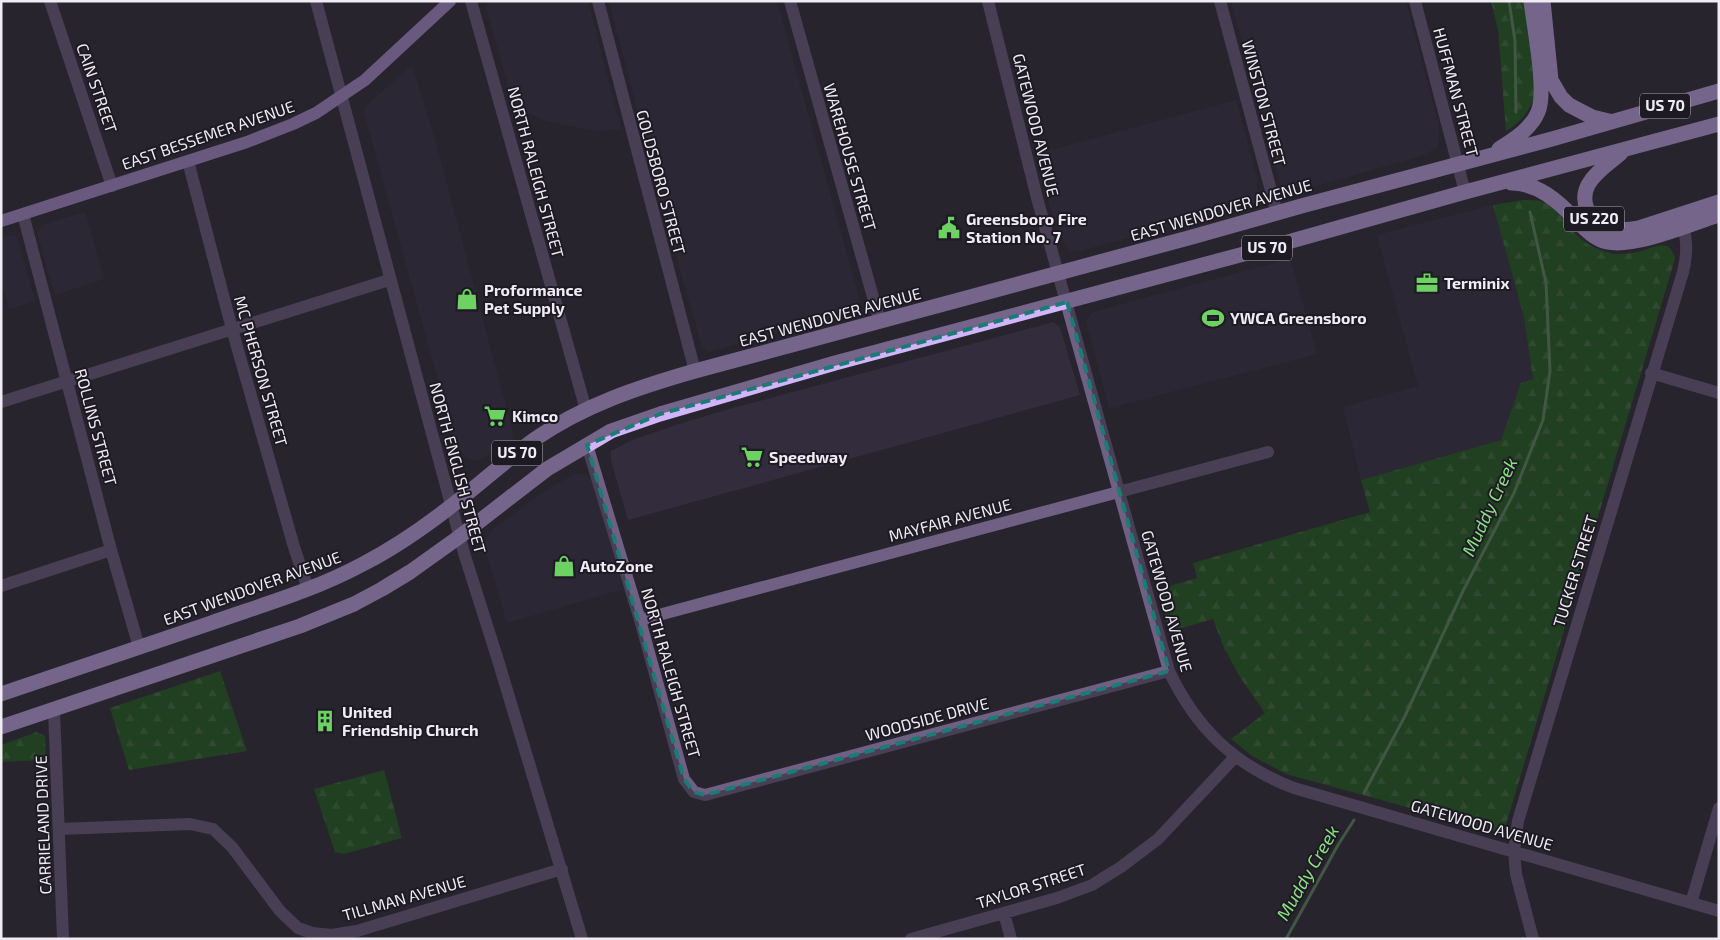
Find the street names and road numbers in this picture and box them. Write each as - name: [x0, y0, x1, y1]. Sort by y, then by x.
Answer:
- street label: HUFFMAN STREET: [1430, 25, 1483, 158]
- street label: WINSTON STREET: [1239, 38, 1290, 168]
- street label: CAIN STREET: [73, 41, 122, 135]
- street label: GATEWOOD AVENUE: [1010, 51, 1063, 198]
- street label: WAREHOUSE STREET: [820, 81, 881, 233]
- street label: NORTH RALEIGH STREET: [505, 84, 568, 259]
- road number: US 70: [1640, 94, 1690, 118]
- street label: EAST BESSEMER AVENUE: [119, 96, 297, 173]
- street label: GOLDSBORO STREET: [633, 108, 690, 256]
- street label: EAST WENDOVER AVENUE: [1128, 175, 1314, 245]
- road number: US 220: [1564, 206, 1624, 232]
- road number: US 70: [1242, 236, 1292, 260]
- street label: EAST WENDOVER AVENUE: [737, 283, 923, 350]
- street label: MC PHERSON STREET: [231, 293, 292, 448]
- street label: ROLLINS STREET: [72, 366, 121, 487]
- street label: NORTH ENGLISH STREET: [426, 380, 491, 556]
- road number: US 70: [492, 440, 542, 466]
- street label: MAYFAIR AVENUE: [886, 494, 1013, 545]
- street label: TUCKER STREET: [1548, 513, 1601, 629]
- street label: GATEWOOD AVENUE: [1138, 528, 1197, 674]
- street label: EAST WENDOVER AVENUE: [160, 547, 343, 629]
- street label: NORTH RALEIGH STREET: [638, 586, 705, 760]
- street label: WOODSIDE DRIVE: [863, 693, 991, 744]
- street label: CARRIELAND DRIVE: [31, 755, 54, 895]
- street label: GATEWOOD AVENUE: [1409, 795, 1555, 854]
- street label: TAYLOR STREET: [974, 859, 1088, 912]
- street label: TILLMAN AVENUE: [340, 871, 468, 924]

